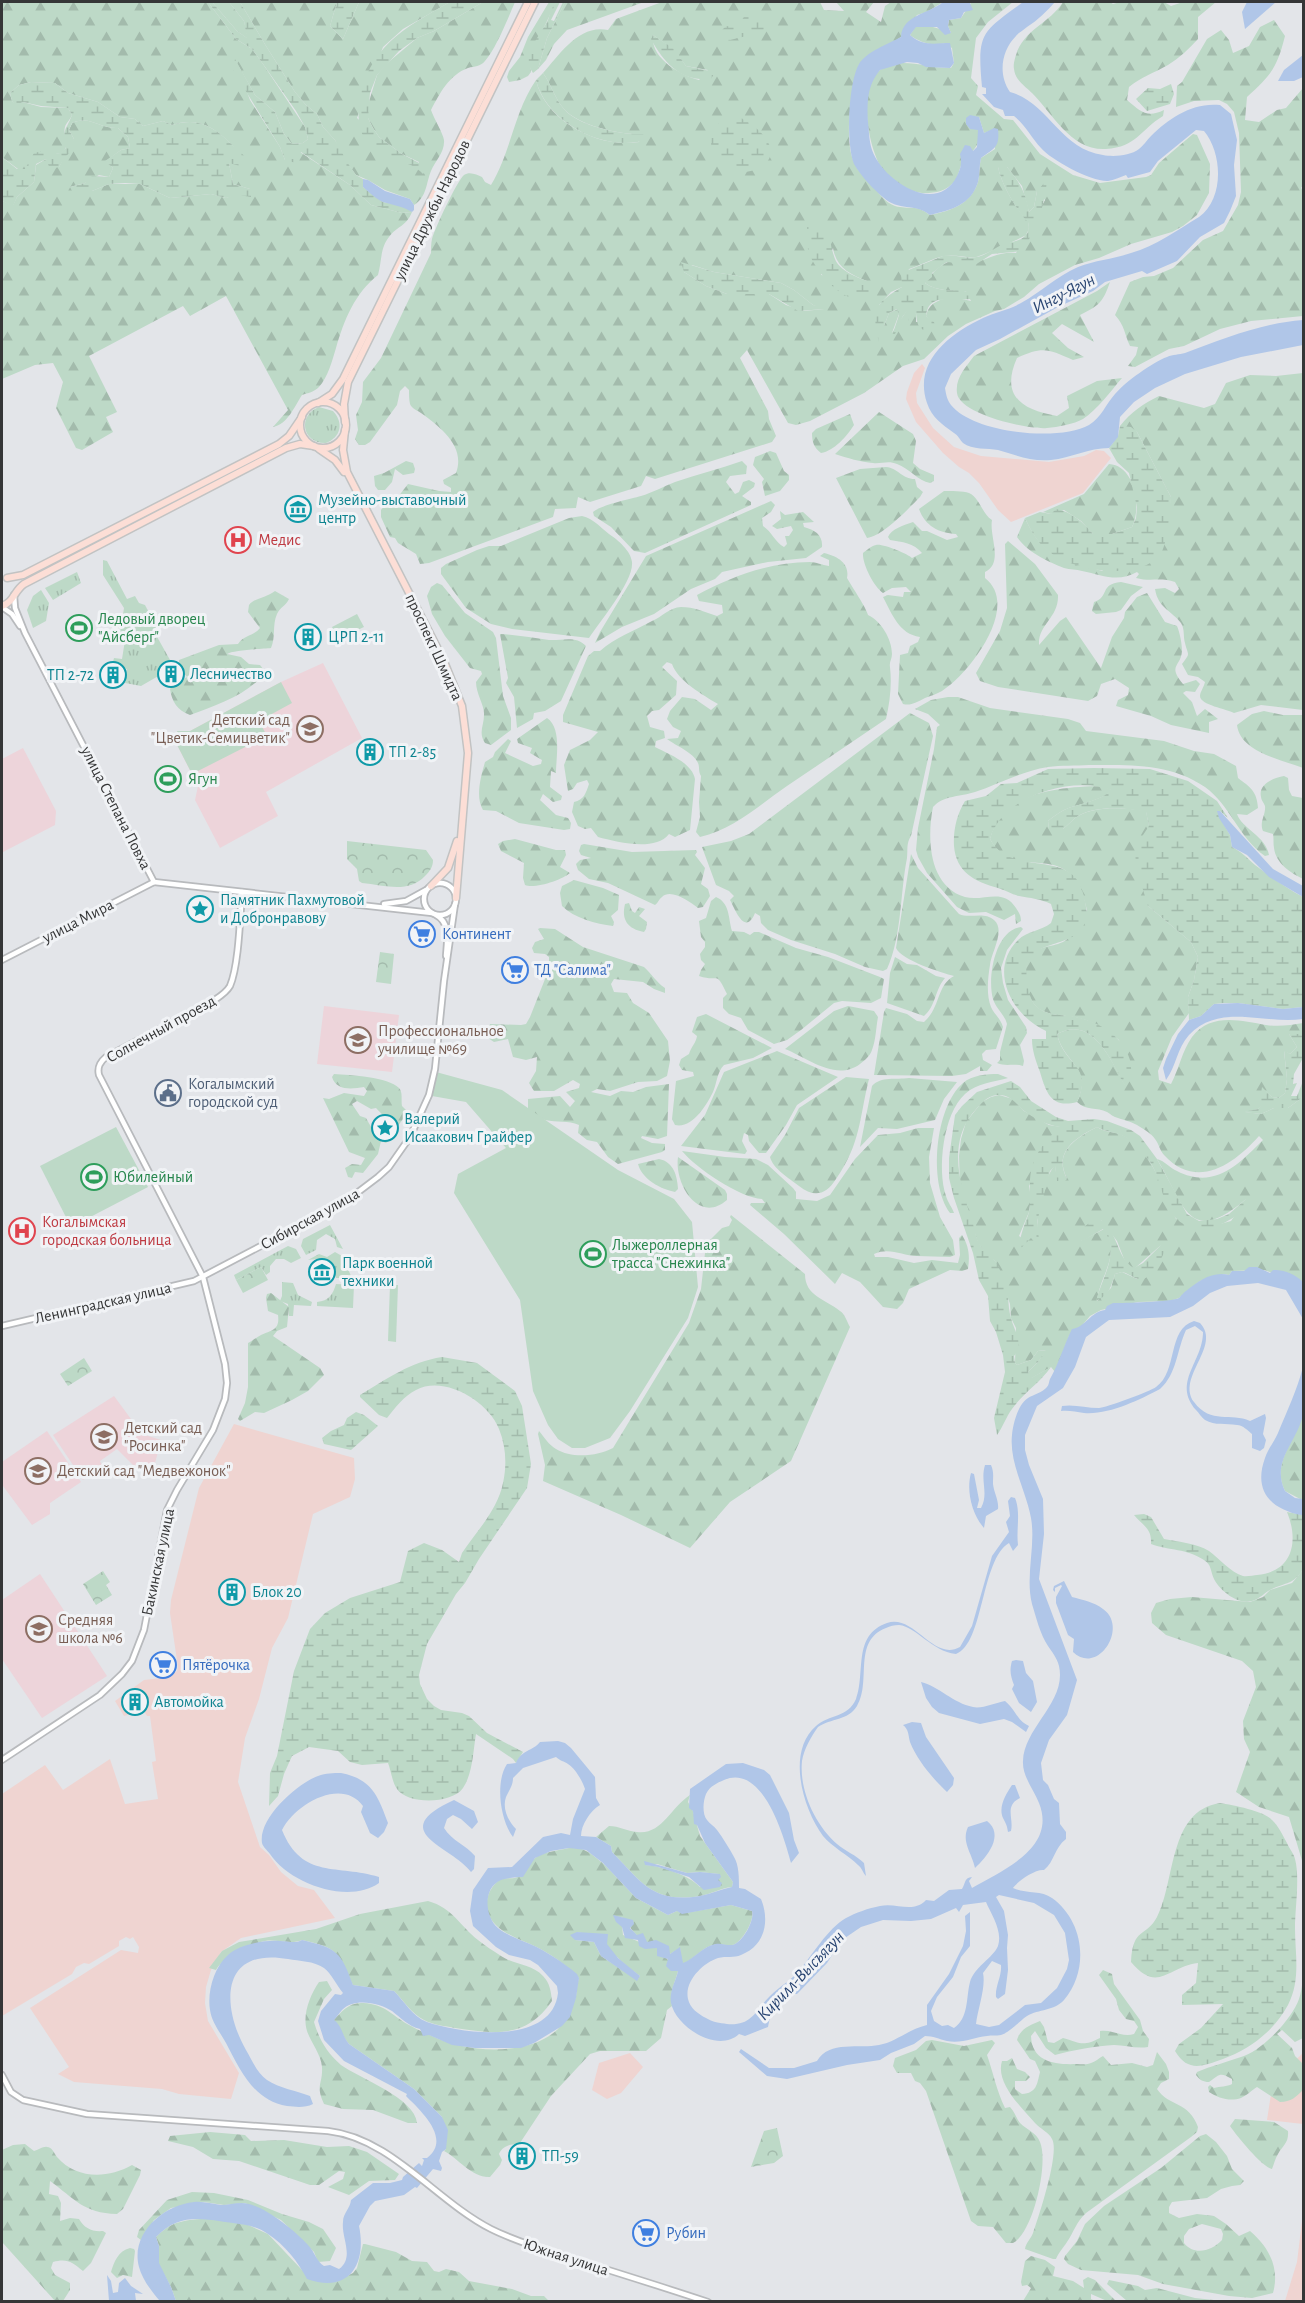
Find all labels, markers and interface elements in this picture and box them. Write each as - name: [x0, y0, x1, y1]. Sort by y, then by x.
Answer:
- street label: улица Дружбы Народов: [391, 137, 474, 284]
- water label: Ингу-Ягун: [1030, 271, 1098, 317]
- place label: Музейно-выставочный центр: [318, 492, 466, 526]
- museum icon: Музейно-выставочный центр: [283, 494, 313, 524]
- hospital icon: Медис: [223, 525, 253, 555]
- place label: Медис: [258, 532, 301, 548]
- street label: проспект Шмидта: [402, 591, 466, 703]
- place label: Ледовый дворец "Айсберг": [98, 611, 206, 645]
- sports icon: Ледовый дворец "Айсберг": [64, 613, 94, 643]
- building icon: ЦРП 2-11: [293, 622, 323, 652]
- place label: ЦРП 2-11: [328, 629, 384, 645]
- building icon: Лесничество: [156, 659, 186, 689]
- building icon: ТП 2-72: [98, 660, 128, 690]
- place label: Лесничество: [190, 666, 272, 682]
- place label: ТП 2-72: [47, 667, 94, 683]
- place label: Детский сад "Цветик-Семицветик": [151, 712, 290, 746]
- school or university icon: Детский сад "Цветик-Семицветик": [295, 714, 325, 744]
- building icon: ТП 2-85: [355, 737, 385, 767]
- street label: улица Степана Повха: [77, 743, 154, 873]
- place label: ТП 2-85: [389, 744, 436, 760]
- sports icon: Ягун: [153, 764, 183, 794]
- place label: Ягун: [188, 771, 218, 788]
- place label: Памятник Пахмутовой и Добронравову: [220, 892, 365, 927]
- place icon: Памятник Пахмутовой и Добронравову: [185, 894, 215, 924]
- street label: улица Мира: [39, 896, 117, 947]
- supermarket icon: Континент: [407, 919, 437, 949]
- place label: Континент: [442, 926, 511, 942]
- supermarket icon: ТД "Салима": [500, 955, 530, 985]
- place label: ТД "Салима": [534, 962, 611, 978]
- street label: Солнечный проезд: [104, 992, 218, 1066]
- place label: Профессиональное училище №69: [377, 1023, 504, 1058]
- school or university icon: Профессиональное училище №69: [343, 1025, 373, 1055]
- place label: Когалымский городской суд: [188, 1076, 278, 1111]
- public building icon: Когалымский городской суд: [153, 1078, 183, 1108]
- place label: Валерий Исаакович Грайфер: [404, 1111, 532, 1145]
- place icon: Валерий Исаакович Грайфер: [370, 1113, 400, 1143]
- sports icon: Юбилейный: [79, 1162, 109, 1192]
- place label: Юбилейный: [113, 1169, 193, 1185]
- street label: Сибирская улица: [258, 1185, 363, 1254]
- place label: Когалымская городская больница: [42, 1214, 172, 1248]
- hospital icon: Когалымская городская больница: [7, 1216, 37, 1246]
- place label: Лыжероллерная трасса "Снежинка": [611, 1237, 730, 1271]
- sports icon: Лыжероллерная трасса "Снежинка": [578, 1239, 608, 1269]
- place label: Парк военной техники: [341, 1255, 433, 1289]
- museum icon: Парк военной техники: [307, 1257, 337, 1287]
- street label: Ленинградская улица: [33, 1280, 173, 1327]
- place label: Детский сад "Росинка": [124, 1420, 202, 1454]
- school or university icon: Детский сад "Росинка": [89, 1422, 119, 1452]
- school or university icon: Детский сад "Медвежонок": [23, 1456, 53, 1486]
- place label: Детский сад "Медвежонок": [57, 1463, 231, 1479]
- street label: Бакинская улица: [139, 1507, 178, 1617]
- building icon: Блок 20: [217, 1577, 247, 1607]
- place label: Блок 20: [252, 1584, 302, 1600]
- place label: Средняя школа №6: [58, 1612, 123, 1646]
- school or university icon: Средняя школа №6: [24, 1614, 54, 1644]
- supermarket icon: Пятёрочка: [148, 1650, 178, 1680]
- place label: Пятёрочка: [182, 1657, 250, 1673]
- building icon: Автомойка: [120, 1687, 150, 1717]
- place label: Автомойка: [154, 1694, 224, 1710]
- water label: Кирилл-Высъягун: [754, 1928, 848, 2024]
- building icon: ТП-59: [507, 2141, 537, 2171]
- place label: ТП-59: [542, 2148, 579, 2164]
- supermarket icon: Рубин: [631, 2218, 661, 2248]
- place label: Рубин: [666, 2225, 706, 2242]
- street label: Южная улица: [521, 2236, 610, 2279]

